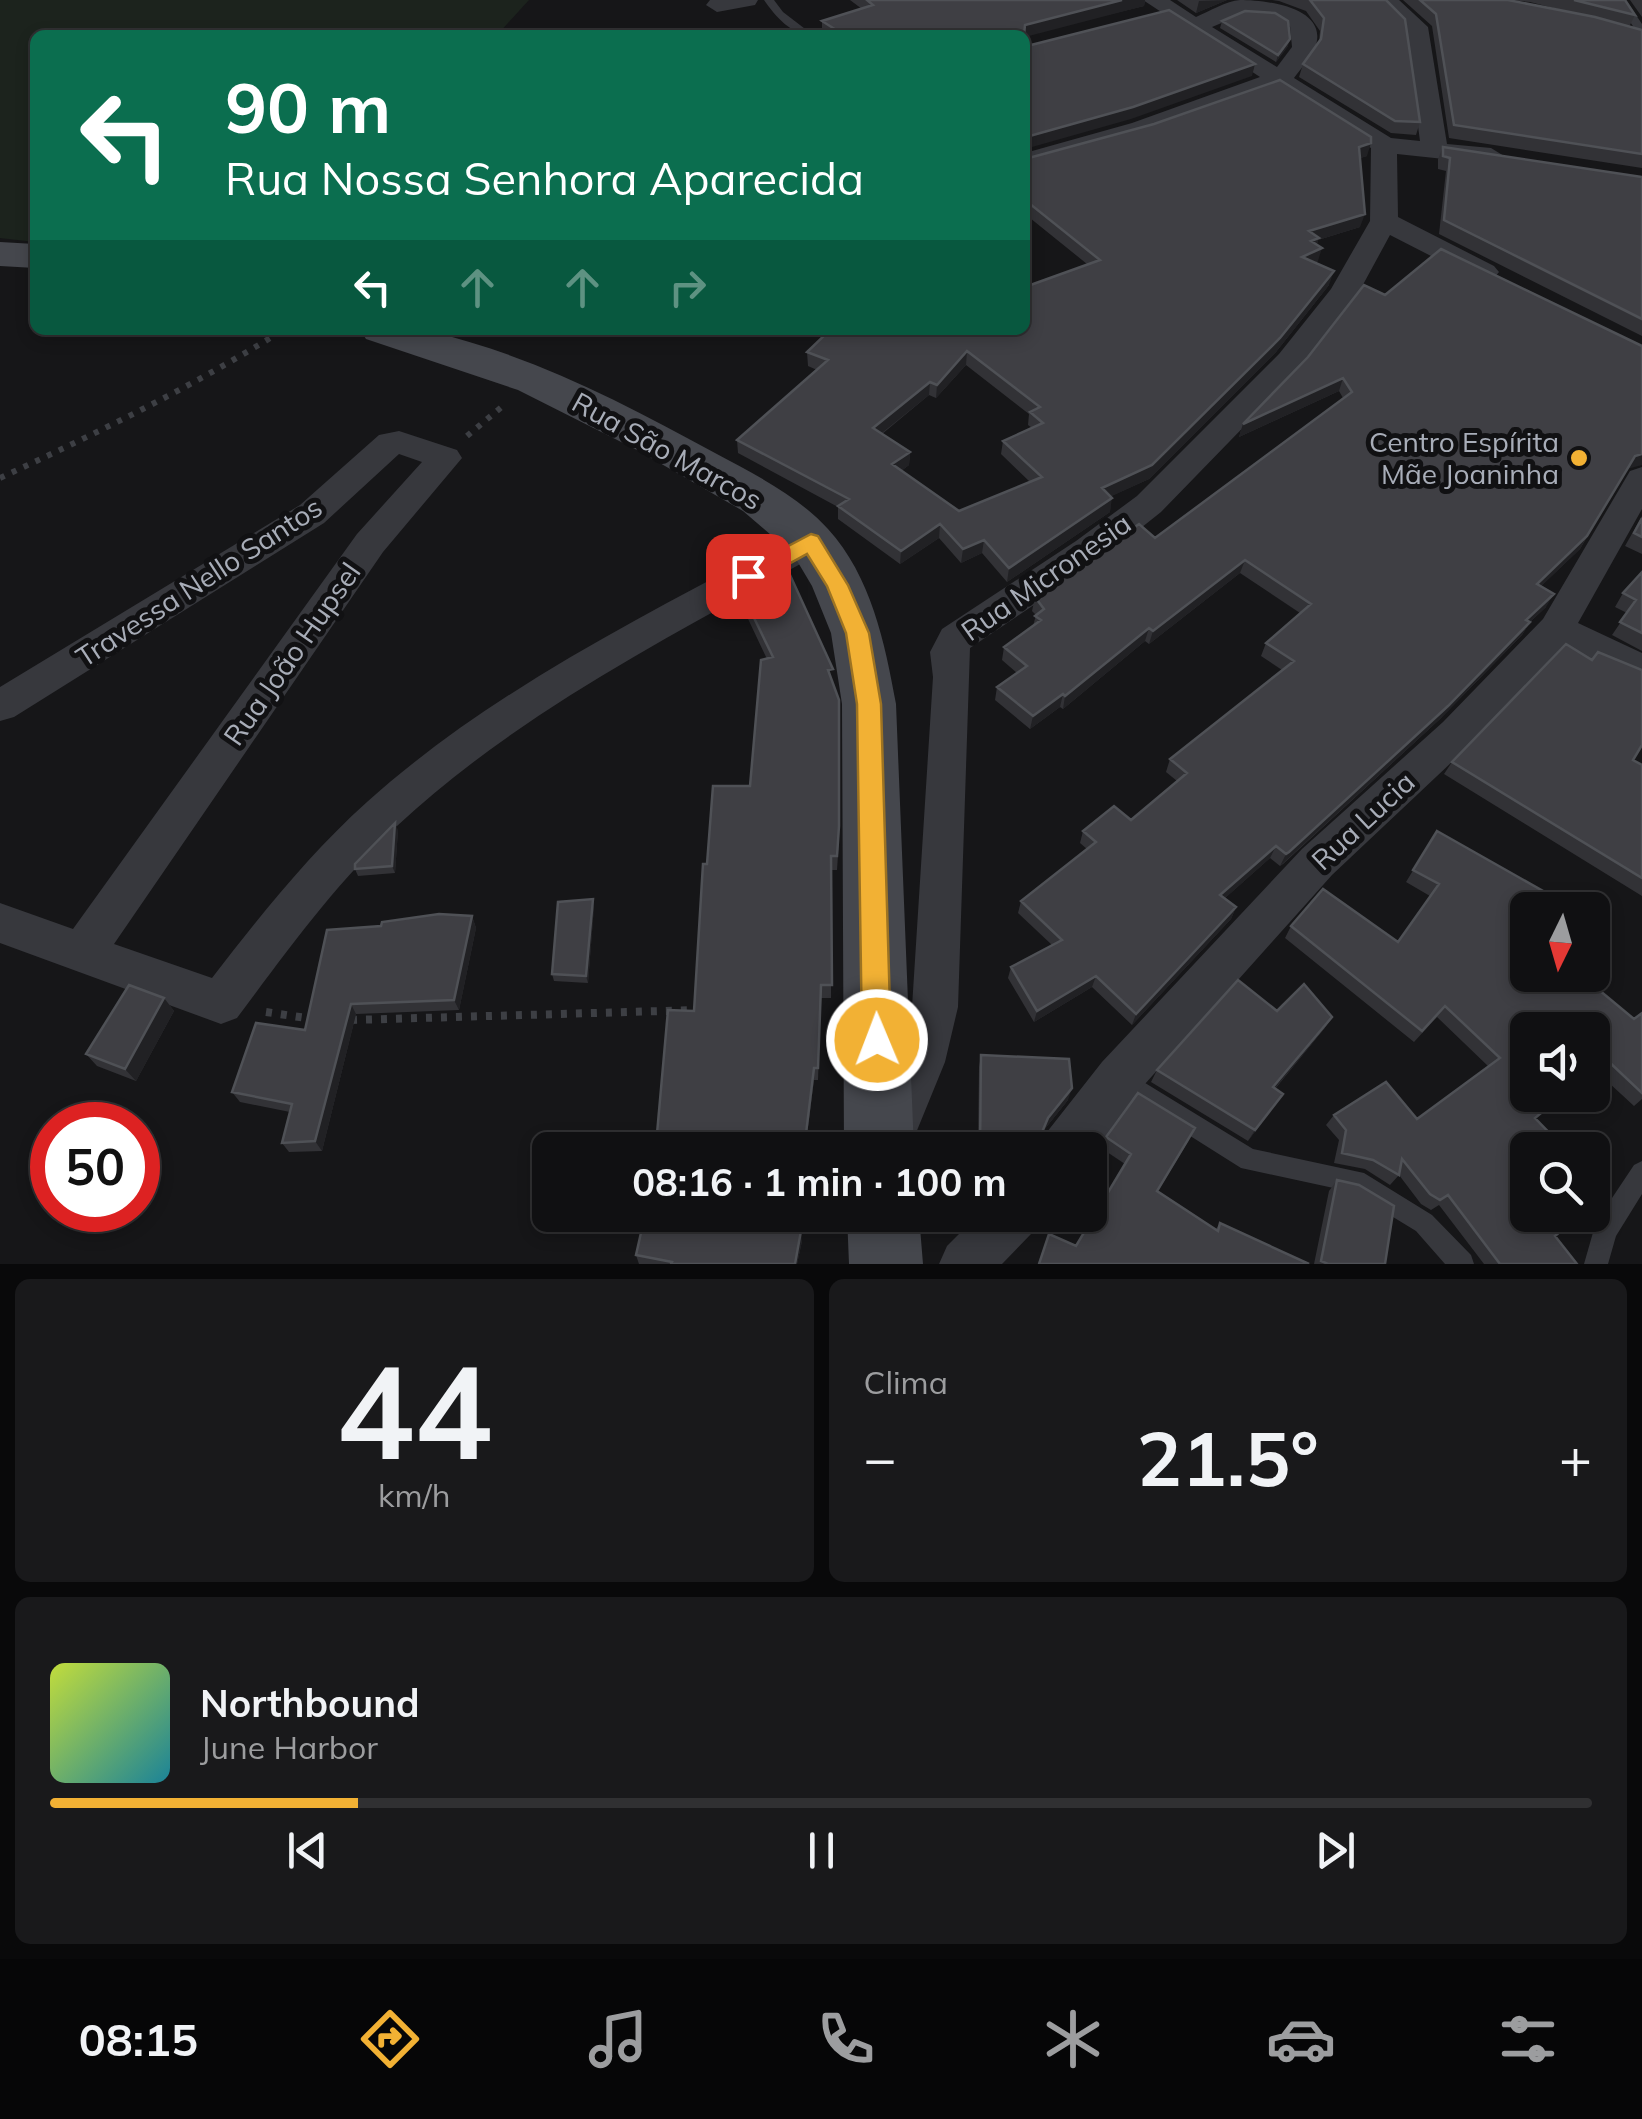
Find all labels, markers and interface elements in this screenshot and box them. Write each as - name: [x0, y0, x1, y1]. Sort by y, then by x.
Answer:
- text: 90 m: [225, 63, 391, 151]
- icon: left: [60, 70, 190, 200]
- text: Rua Nossa Senhora Aparecida: [225, 150, 864, 206]
- icon: left: [345, 260, 400, 315]
- icon: ahead: [450, 260, 505, 315]
- icon: ahead: [555, 260, 610, 315]
- icon: right: [660, 260, 715, 315]
- street label: Rua São Marcos: [566, 384, 768, 517]
- place label: Centro Espírita Mãe Joaninha: [1369, 424, 1559, 491]
- marker: Centro Espírita Mãe Joaninha: [1568, 447, 1590, 469]
- street label: Travessa Nello Santos: [69, 489, 328, 674]
- street label: Rua Micronesia: [954, 505, 1137, 648]
- pin: [706, 534, 791, 619]
- icon: arrive: [721, 549, 776, 604]
- street label: Rua João Hupsel: [216, 556, 368, 752]
- street label: Rua Lucia: [1304, 764, 1421, 877]
- north arrow: [1510, 892, 1610, 992]
- map controls: [1510, 892, 1610, 1232]
- position arrow: [825, 988, 929, 1092]
- button: sound: [1510, 1012, 1610, 1112]
- speed limit sign: 50: [30, 1102, 160, 1232]
- button: search: [1510, 1132, 1610, 1232]
- text: 08:16 · 1 min · 100 m: [632, 1158, 1007, 1206]
- text: 44: [336, 1328, 492, 1492]
- text: Clima: [864, 1362, 948, 1402]
- text: 21.5°: [1137, 1411, 1319, 1505]
- text: −: [864, 1423, 897, 1492]
- text: +: [1559, 1423, 1592, 1492]
- text: km/h: [378, 1475, 450, 1515]
- text: Northbound: [200, 1679, 420, 1727]
- text: June Harbor: [200, 1727, 378, 1767]
- icon: previous: [280, 1823, 335, 1878]
- icon: pause: [794, 1823, 849, 1878]
- icon: next: [1308, 1823, 1363, 1878]
- icon: directions: [355, 2004, 425, 2074]
- icon: music: [583, 2004, 653, 2074]
- icon: phone: [811, 2004, 881, 2074]
- icon: climate: [1038, 2004, 1108, 2074]
- icon: car: [1266, 2004, 1336, 2074]
- icon: filters: [1493, 2004, 1563, 2074]
- text: 08:15: [79, 2011, 198, 2067]

